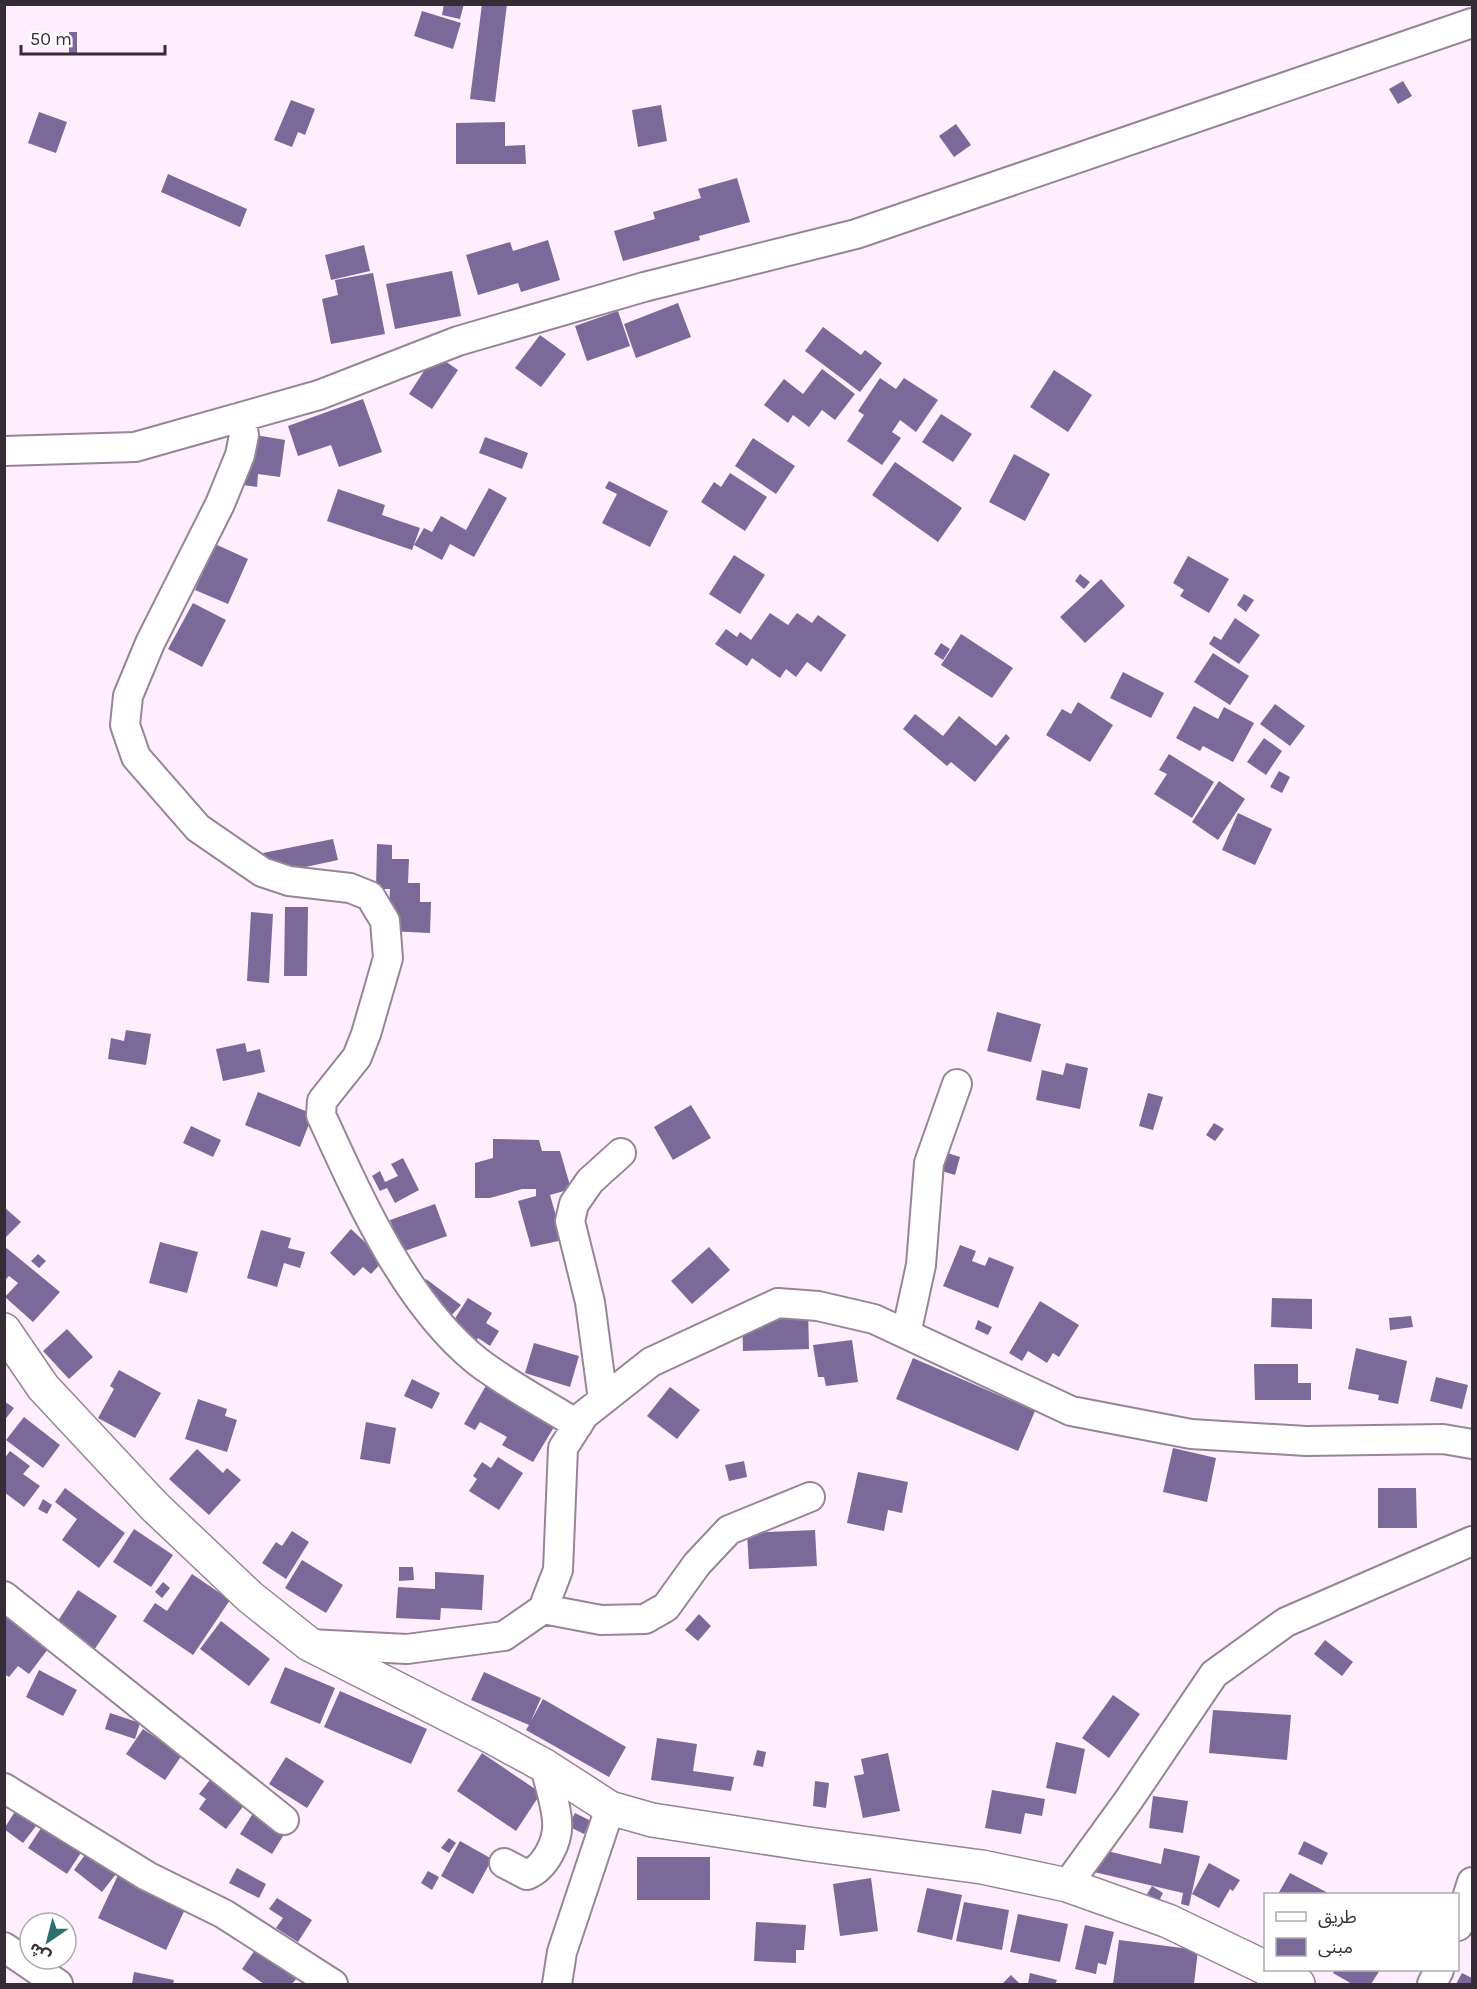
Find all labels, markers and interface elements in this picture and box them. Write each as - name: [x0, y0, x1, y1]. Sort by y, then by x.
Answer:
- scale bar: [21, 18, 165, 56]
- text: 50 m: [30, 28, 72, 50]
- legend: [1264, 1893, 1459, 1971]
- text: طريق: [1318, 1906, 1357, 1928]
- north arrow: [18, 1911, 78, 1971]
- text: مبنى: [1318, 1936, 1353, 1958]
- text: ش: [25, 1939, 54, 1967]

